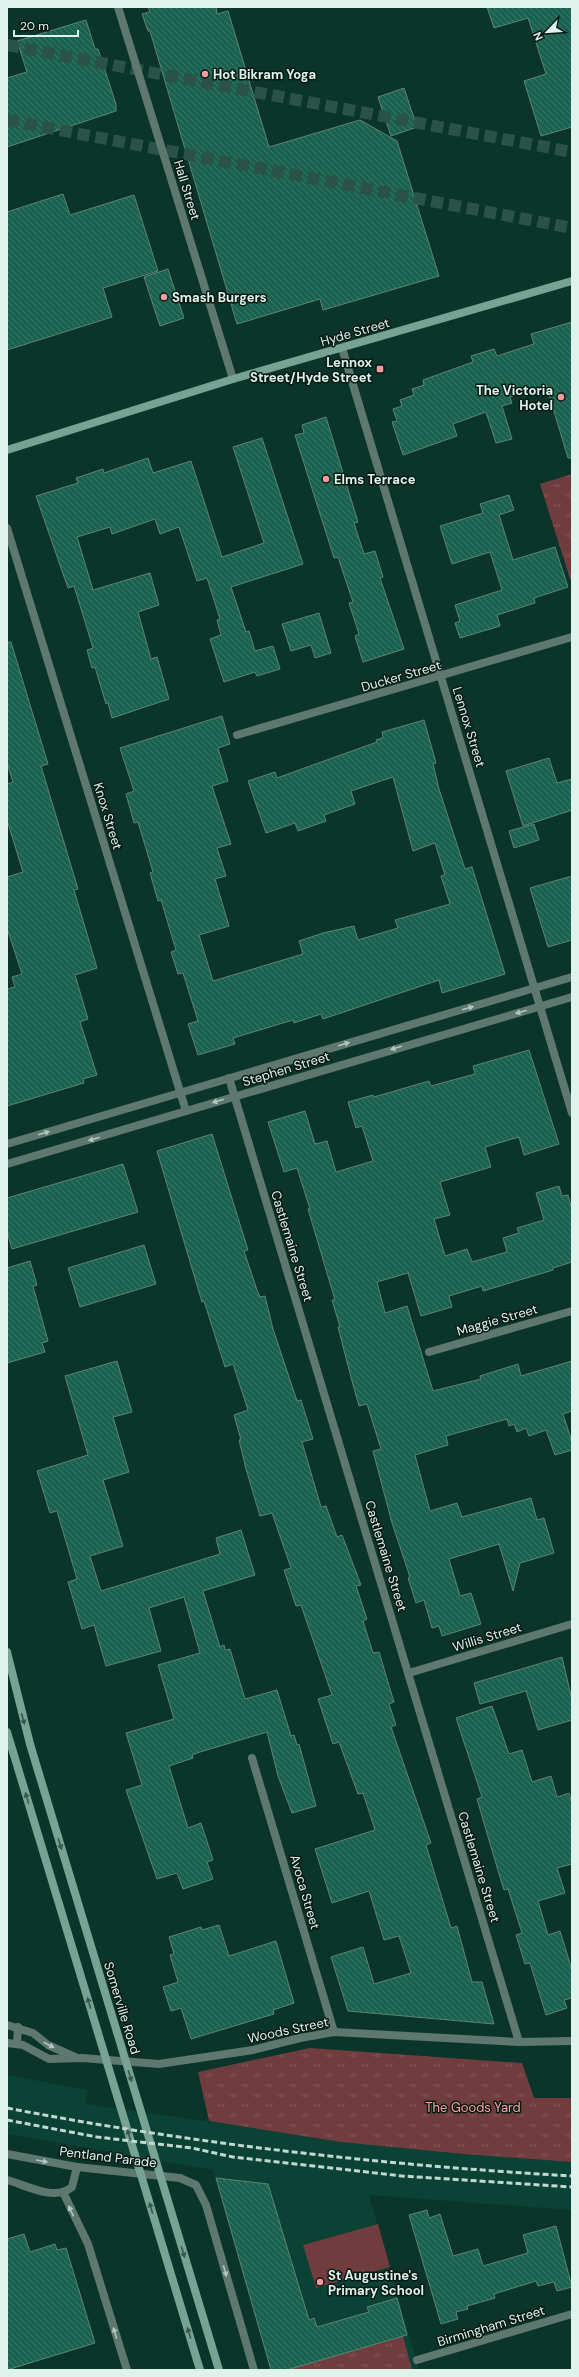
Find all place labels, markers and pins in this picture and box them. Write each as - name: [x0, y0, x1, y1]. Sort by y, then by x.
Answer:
- place label: Hot Bikram Yoga: [213, 66, 316, 83]
- marker: Hot Bikram Yoga: [200, 69, 210, 79]
- place label: Smash Burgers: [172, 289, 267, 306]
- marker: Smash Burgers: [159, 292, 169, 302]
- place label: Lennox Street/Hyde Street: [250, 354, 373, 386]
- marker: Lennox Street/Hyde Street: [375, 364, 385, 374]
- place label: The Victoria Hotel: [476, 382, 553, 414]
- marker: The Victoria Hotel: [556, 392, 566, 402]
- place label: Elms Terrace: [334, 471, 416, 488]
- marker: Elms Terrace: [321, 474, 331, 484]
- place label: St Augustine's Primary School: [328, 2267, 424, 2299]
- marker: St Augustine's Primary School: [315, 2277, 325, 2287]

